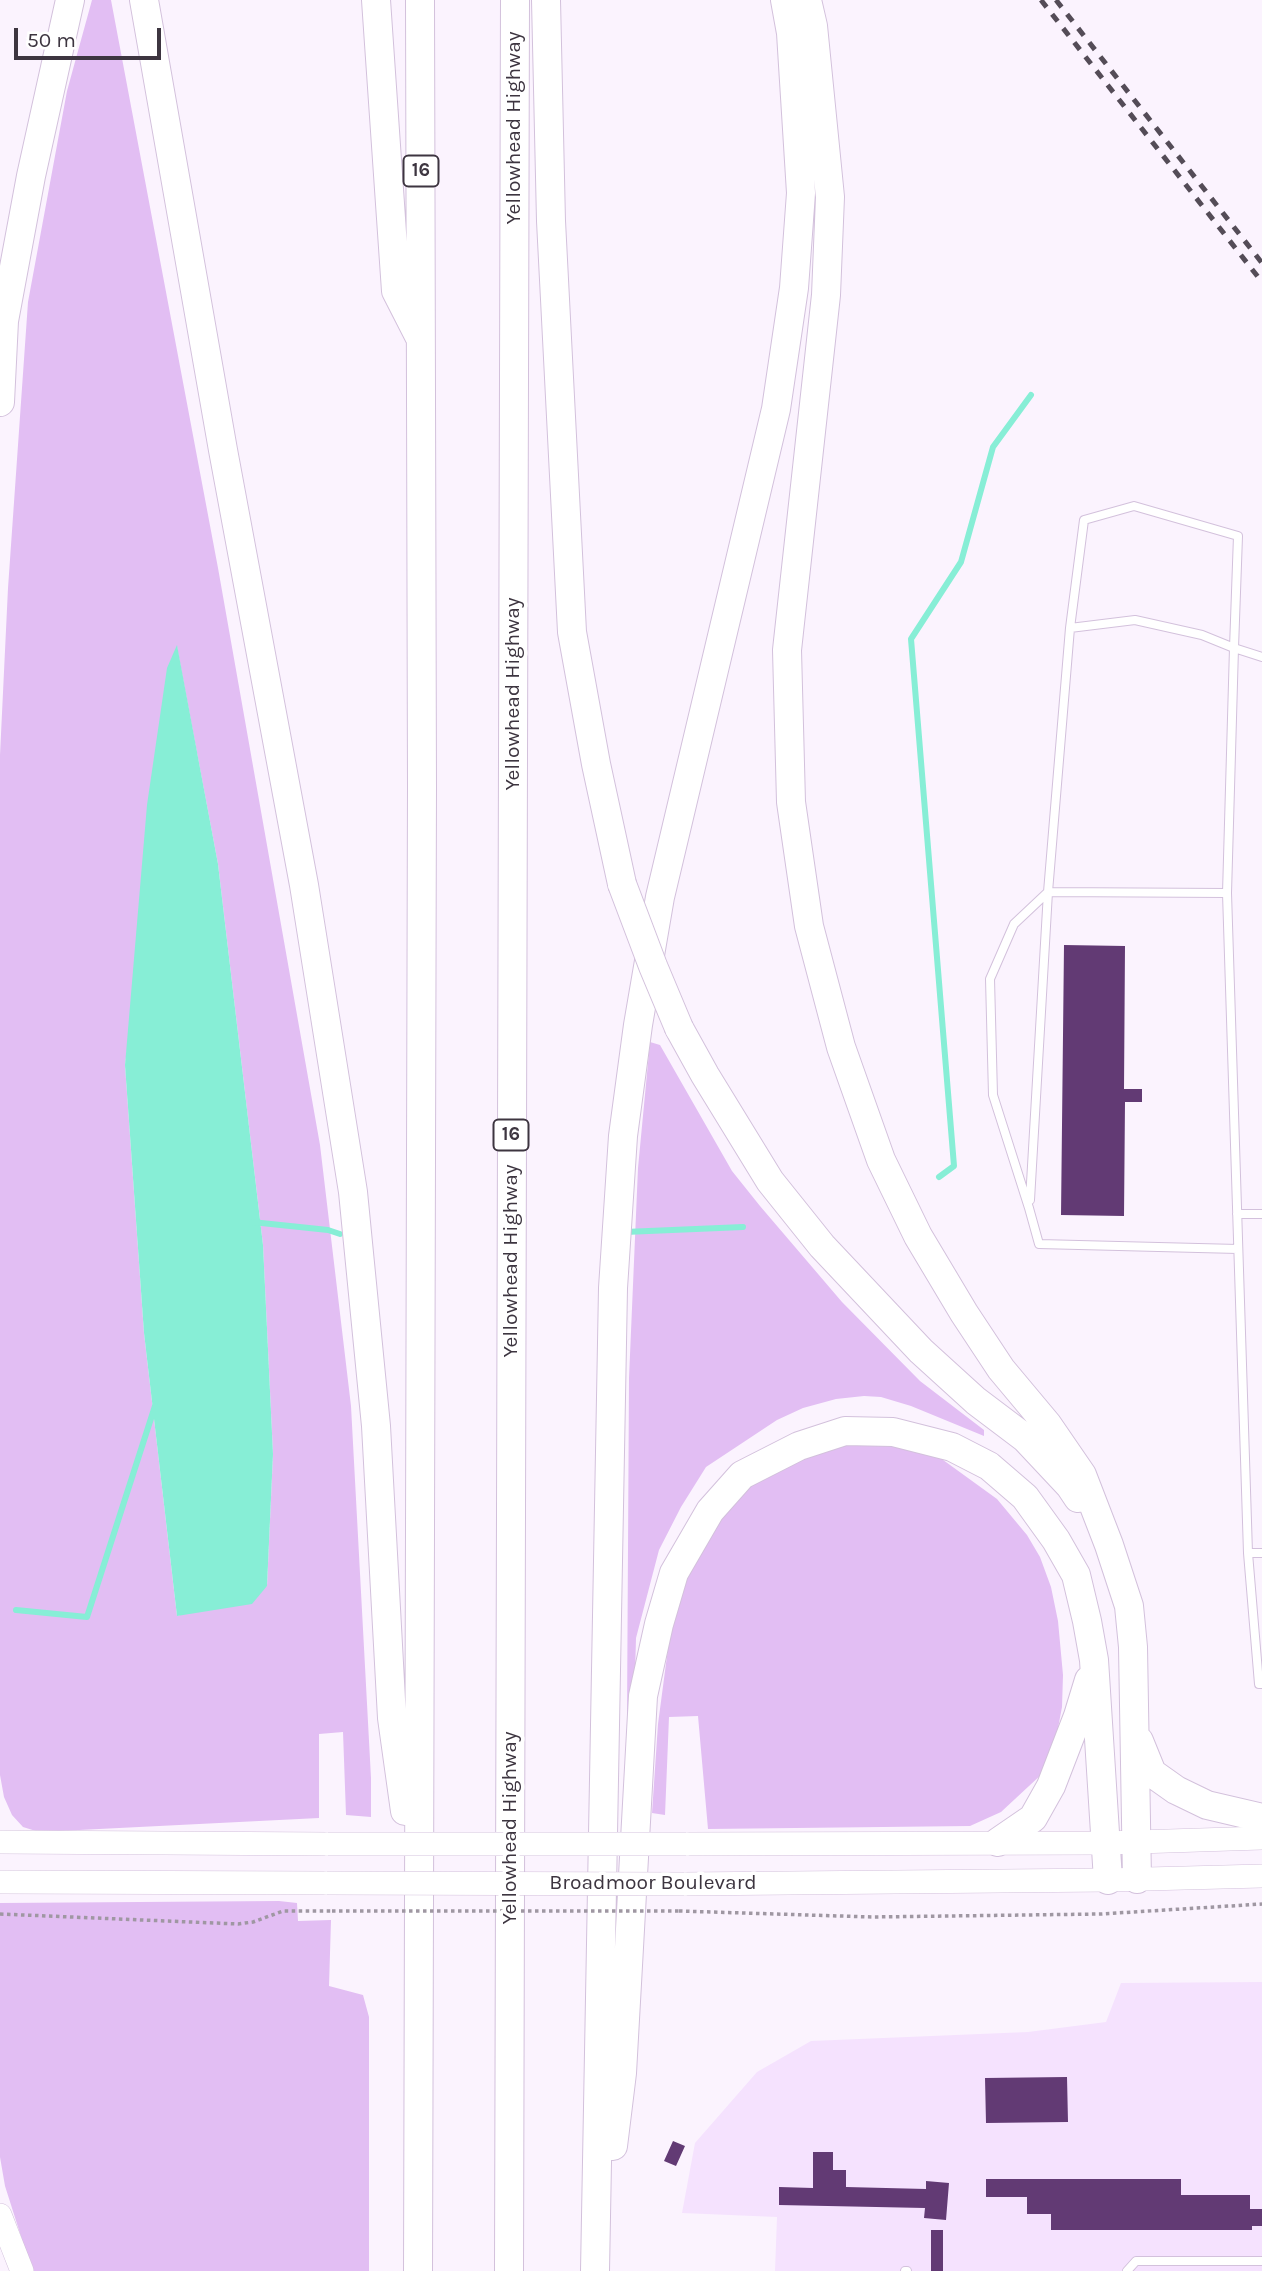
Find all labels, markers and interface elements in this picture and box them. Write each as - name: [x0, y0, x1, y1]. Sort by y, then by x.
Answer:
- scale bar: [18, 14, 164, 58]
- text: 50 m: [27, 28, 76, 52]
- street label: Yellowhead Highway: [501, 31, 527, 225]
- road number: 16: [404, 155, 438, 186]
- street label: Yellowhead Highway: [500, 597, 526, 791]
- road number: 16: [494, 1120, 528, 1150]
- street label: Yellowhead Highway: [498, 1164, 524, 1358]
- street label: Yellowhead Highway: [497, 1731, 523, 1925]
- street label: Broadmoor Boulevard: [549, 1870, 757, 1896]

